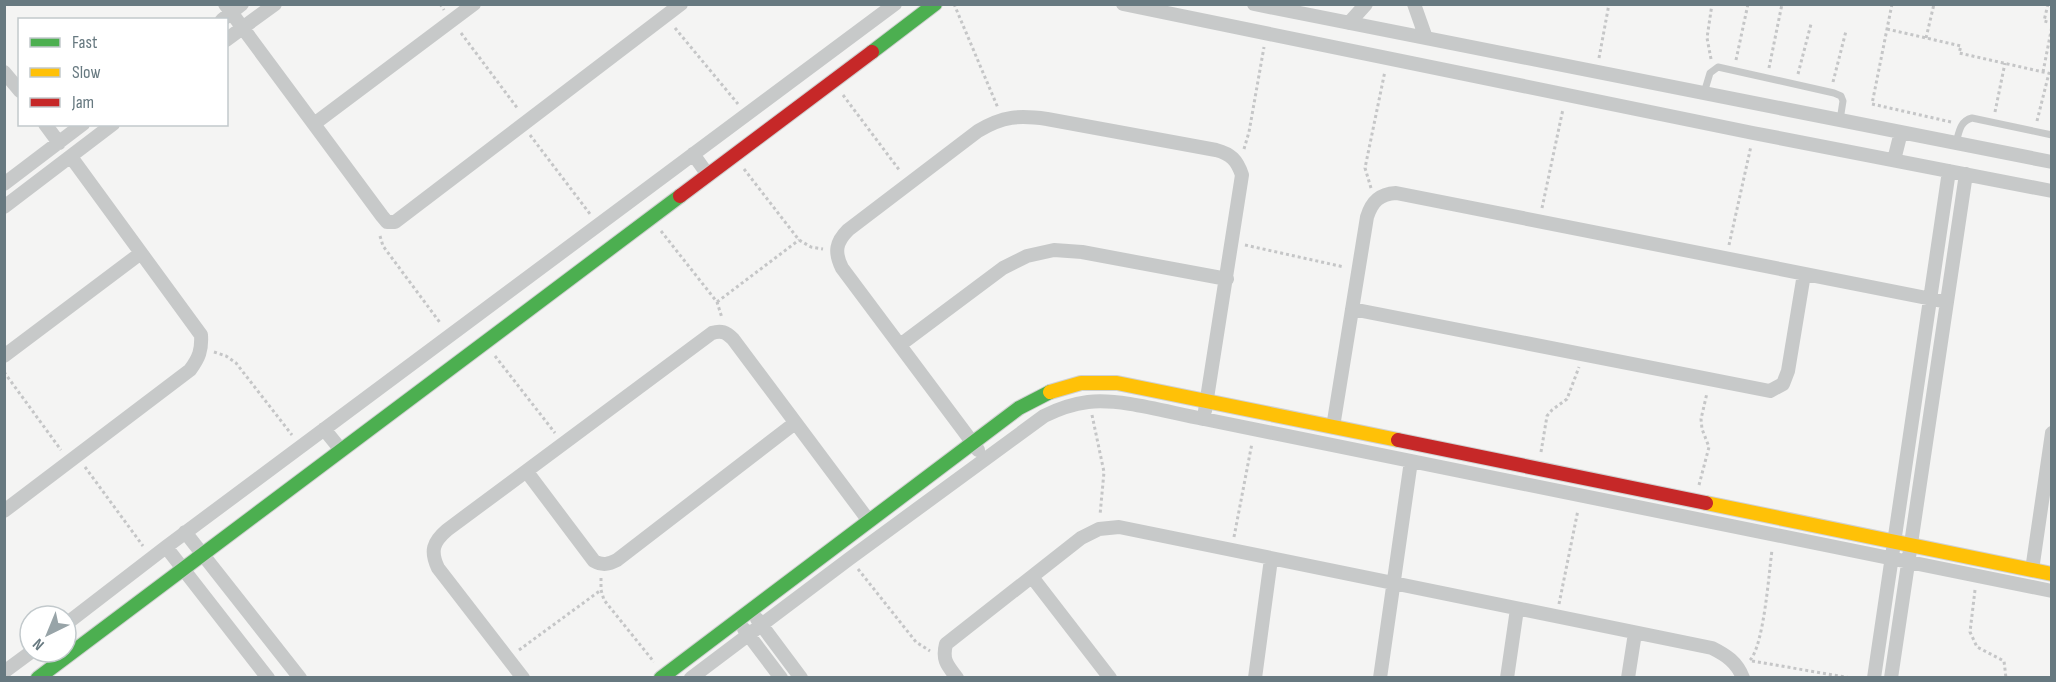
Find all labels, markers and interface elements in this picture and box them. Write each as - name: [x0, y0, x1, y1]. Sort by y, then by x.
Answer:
- legend: [18, 18, 228, 126]
- text: Fast: [72, 32, 98, 53]
- text: Slow: [72, 62, 101, 83]
- text: Jam: [71, 92, 94, 113]
- north arrow: [18, 604, 78, 664]
- text: N: [29, 634, 48, 654]

